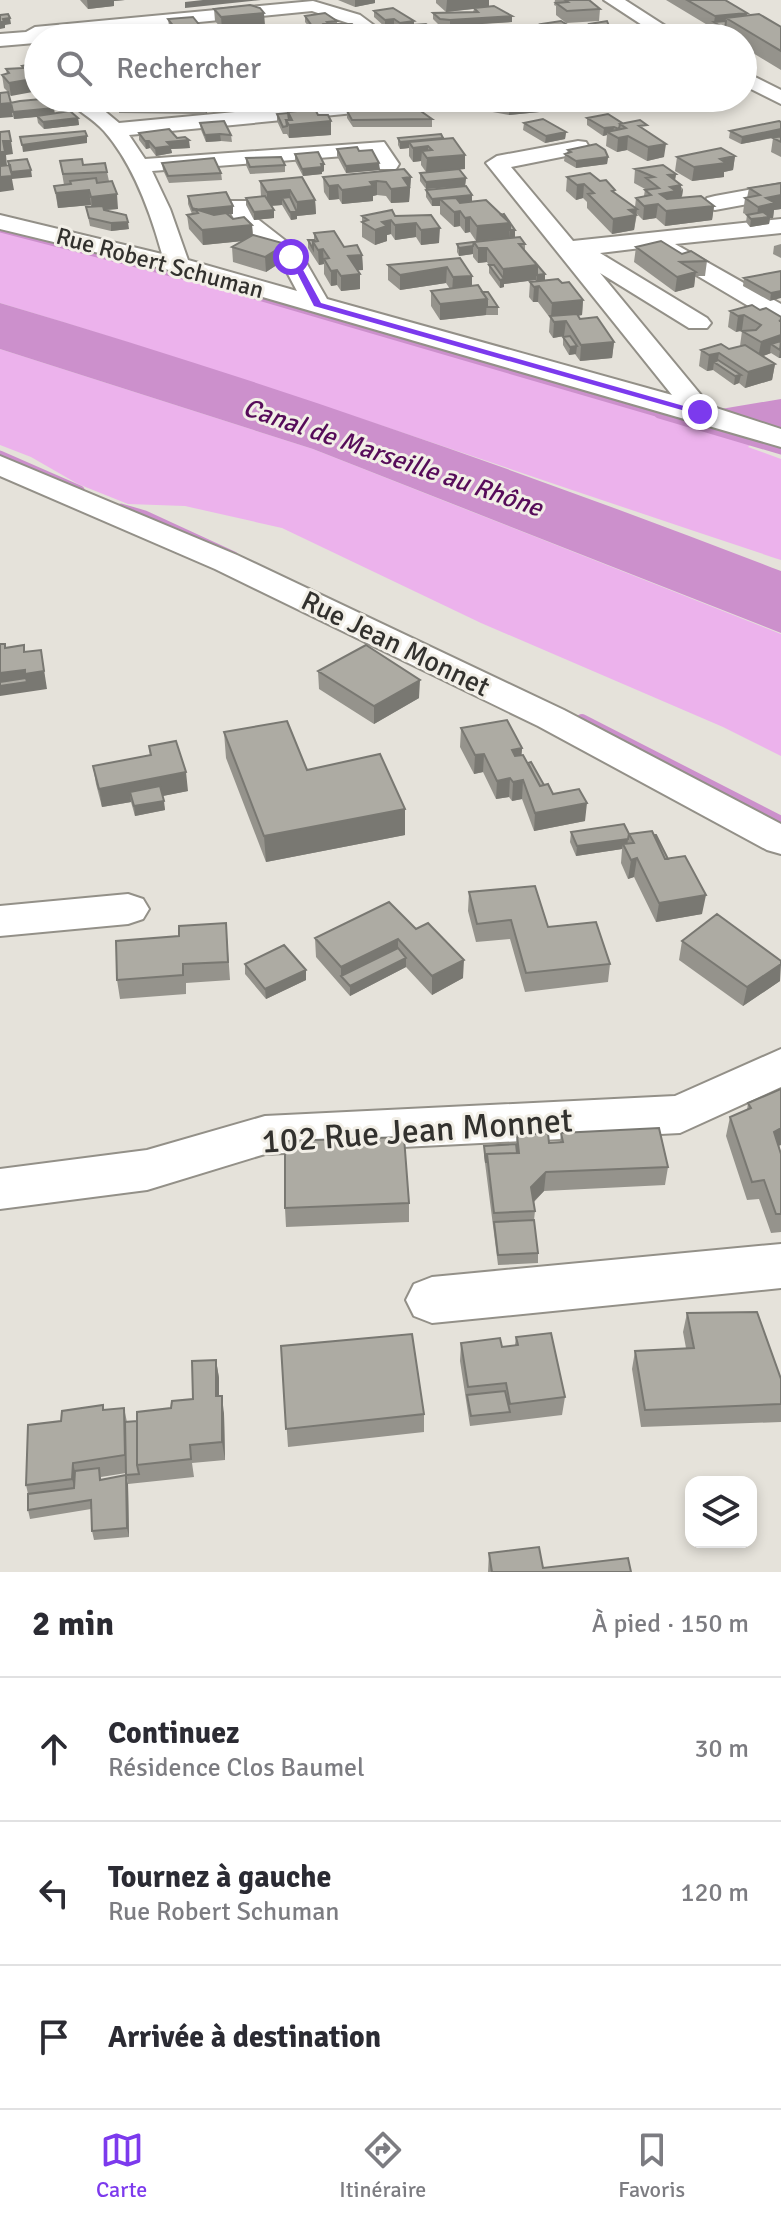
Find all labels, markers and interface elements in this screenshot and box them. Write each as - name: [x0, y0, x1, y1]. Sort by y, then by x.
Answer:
- search box: [24, 24, 757, 112]
- icon: search: [52, 46, 96, 90]
- text: Rechercher: [116, 50, 261, 87]
- street label: Rue Robert Schuman: [53, 221, 267, 305]
- route start: [273, 239, 309, 275]
- water label: Canal de Marseille au Rhône: [239, 392, 548, 525]
- route end: [682, 394, 718, 430]
- street label: Rue Jean Monnet: [296, 584, 495, 704]
- street label: 102 Rue Jean Monnet: [260, 1099, 574, 1163]
- map controls: [685, 1476, 757, 1548]
- button: layers: [685, 1476, 757, 1548]
- text: 2 min: [32, 1603, 114, 1645]
- text: À pied · 150 m: [592, 1608, 749, 1640]
- text: Continuez: [108, 1715, 240, 1752]
- icon: ahead: [32, 1727, 76, 1771]
- text: 30 m: [694, 1733, 749, 1765]
- text: Résidence Clos Baumel: [108, 1752, 365, 1784]
- text: Tournez à gauche: [108, 1859, 331, 1896]
- icon: left: [32, 1871, 76, 1915]
- text: 120 m: [680, 1877, 749, 1909]
- text: Rue Robert Schuman: [108, 1896, 340, 1928]
- icon: arrive: [32, 2015, 76, 2059]
- text: Arrivée à destination: [108, 2019, 381, 2056]
- tab: Carte: [96, 2128, 147, 2203]
- tab: Itinéraire: [339, 2128, 426, 2203]
- tab: Favoris: [618, 2128, 685, 2203]

